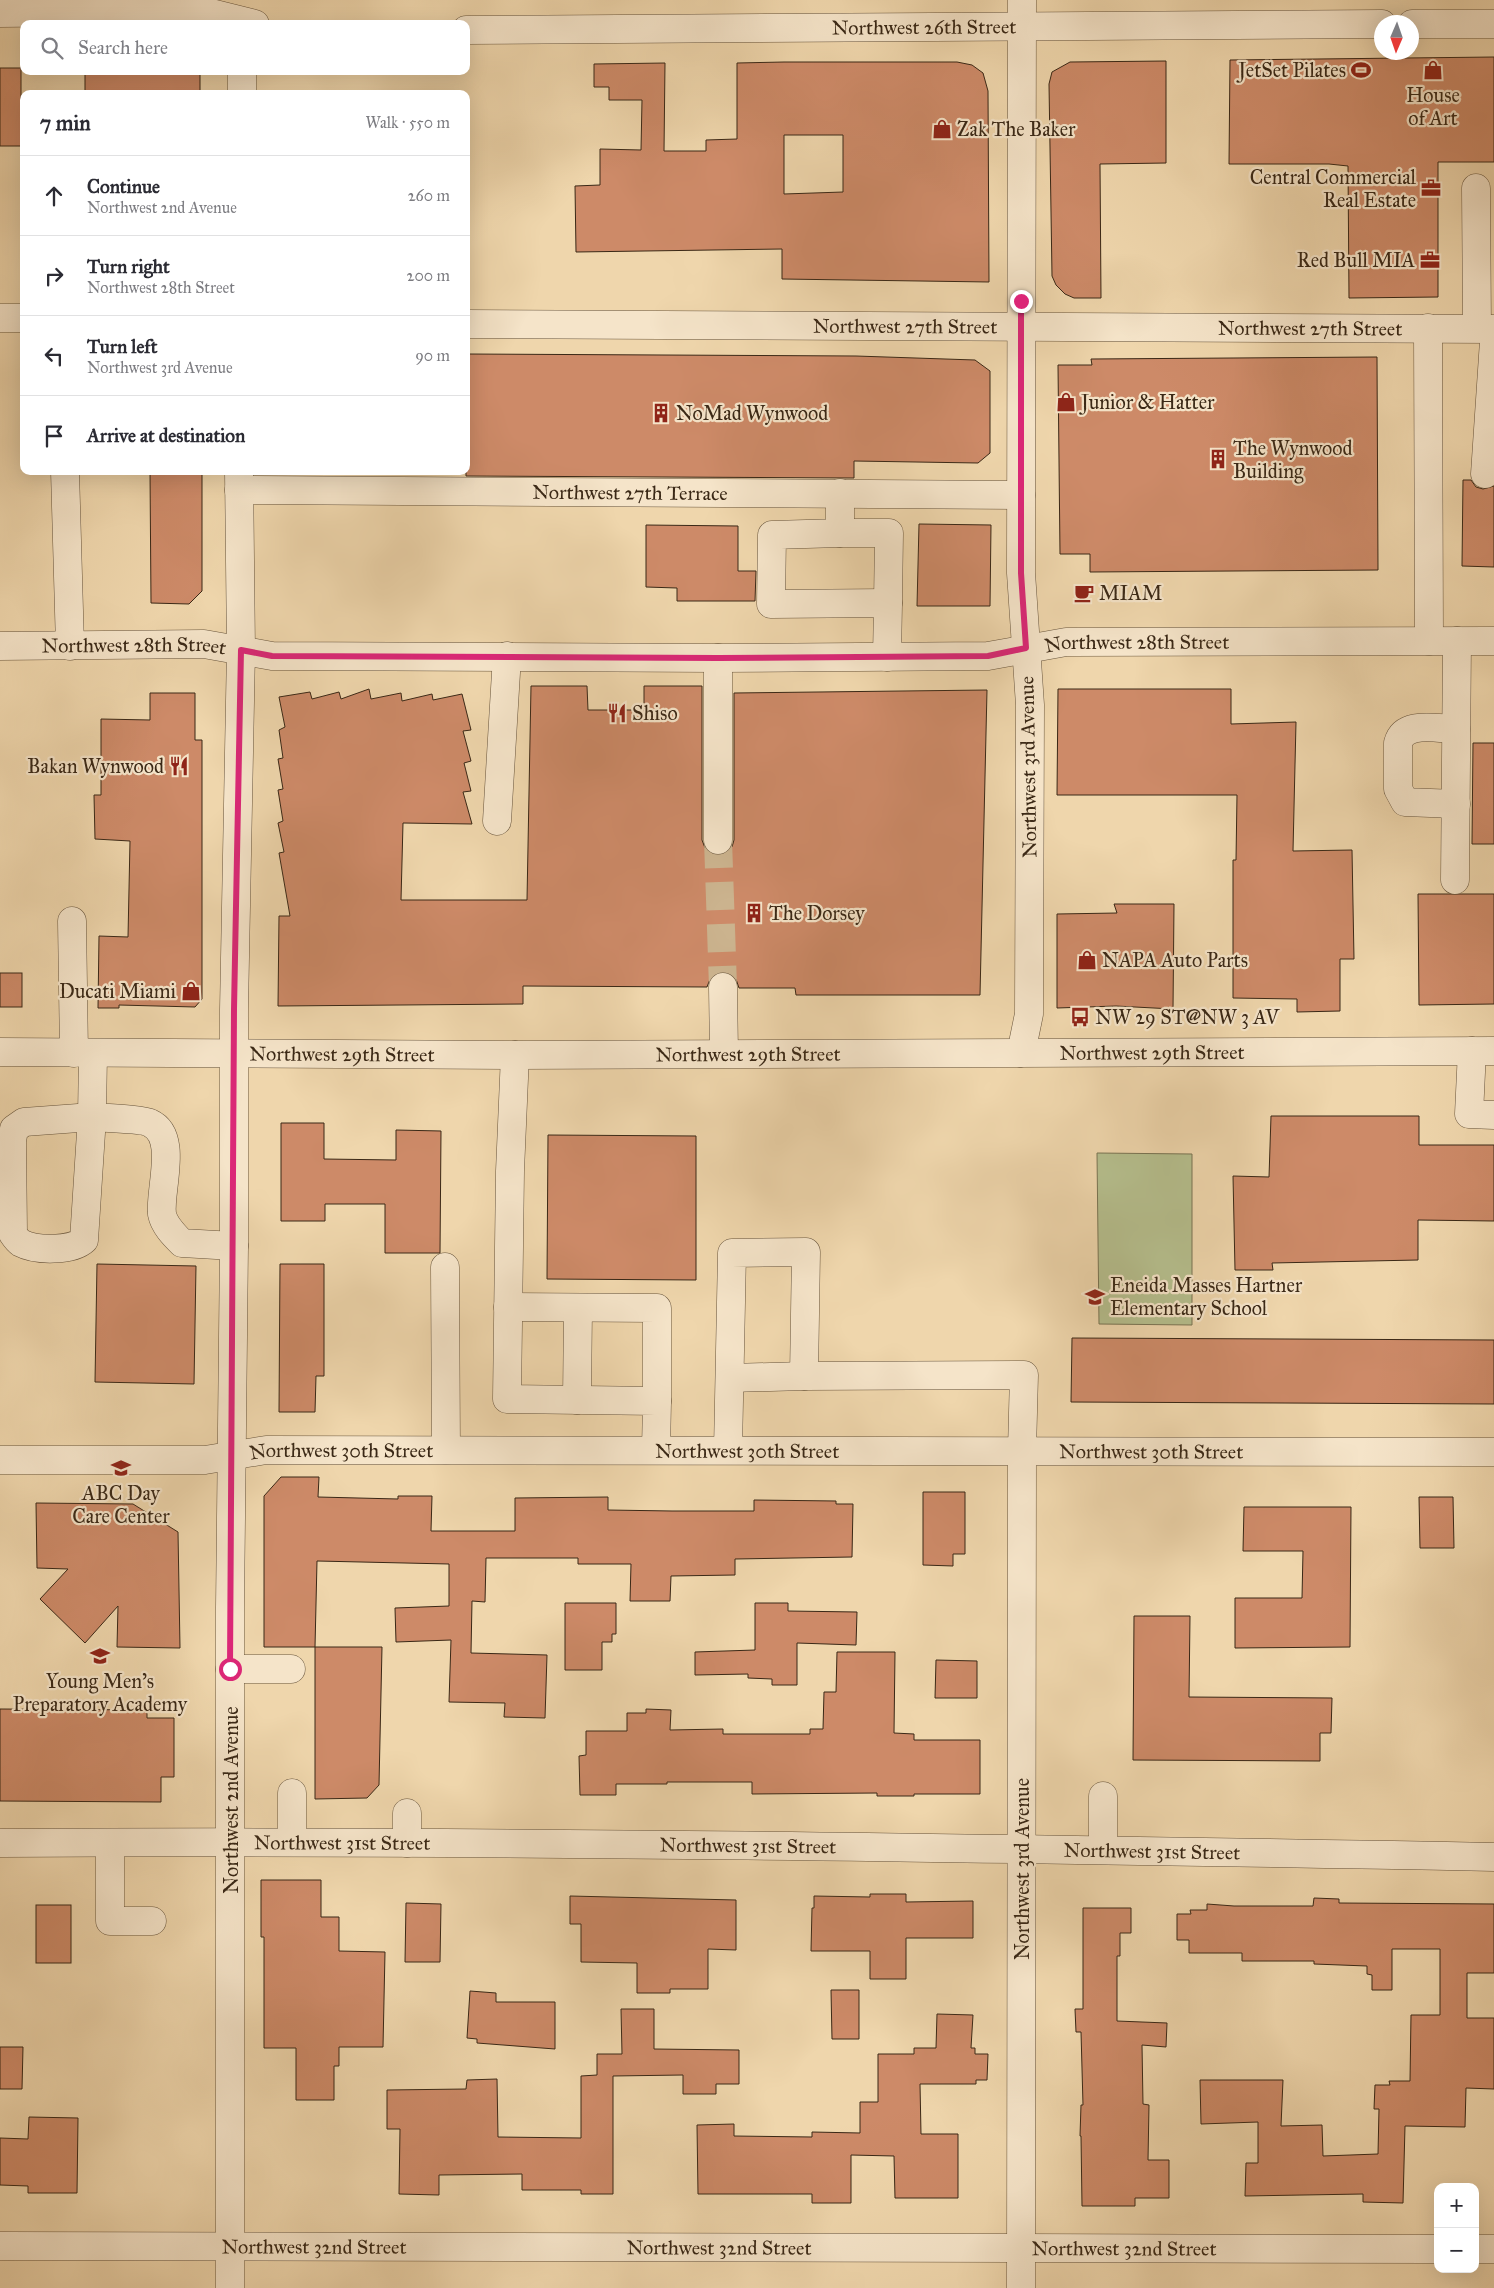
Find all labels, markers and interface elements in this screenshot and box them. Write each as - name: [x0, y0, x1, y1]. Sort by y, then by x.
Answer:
- street label: Northwest 26th Street: [832, 14, 1016, 40]
- north arrow: [1374, 15, 1419, 60]
- search box: [20, 20, 470, 75]
- icon: search: [38, 34, 66, 62]
- text: Search here: [78, 36, 168, 59]
- place label: JetSet Pilates: [1236, 58, 1346, 83]
- sports icon: JetSet Pilates: [1350, 59, 1372, 81]
- shop icon: House of Art: [1422, 59, 1444, 81]
- place label: House of Art: [1406, 83, 1460, 130]
- text: 7 min: [40, 110, 91, 136]
- text: Walk · 550 m: [366, 113, 450, 132]
- place label: Zak The Baker: [957, 117, 1076, 141]
- shop icon: Zak The Baker: [931, 118, 953, 140]
- place label: Central Commercial Real Estate: [1250, 165, 1417, 212]
- text: Continue: [87, 175, 160, 198]
- office icon: Central Commercial Real Estate: [1420, 177, 1442, 199]
- icon: ahead: [40, 182, 68, 210]
- text: 260 m: [408, 186, 450, 205]
- text: Northwest 2nd Avenue: [87, 198, 237, 217]
- place label: Red Bull MIA: [1297, 248, 1416, 272]
- office icon: Red Bull MIA: [1419, 249, 1441, 271]
- text: Turn right: [87, 255, 170, 278]
- icon: right: [40, 262, 68, 290]
- text: 200 m: [407, 266, 450, 285]
- text: Northwest 28th Street: [87, 278, 235, 297]
- route end: [1010, 290, 1033, 313]
- street label: Northwest 27th Street: [813, 314, 997, 339]
- street label: Northwest 27th Street: [1218, 316, 1402, 341]
- text: Turn left: [87, 335, 157, 358]
- icon: left: [40, 342, 68, 370]
- text: 90 m: [415, 346, 450, 365]
- text: Northwest 3rd Avenue: [87, 358, 233, 377]
- place label: Junior & Hatter: [1079, 390, 1215, 415]
- shop icon: Junior & Hatter: [1055, 391, 1077, 413]
- place label: NoMad Wynwood: [676, 401, 828, 425]
- building icon: NoMad Wynwood: [650, 402, 672, 424]
- icon: arrive: [40, 422, 68, 450]
- text: Arrive at destination: [87, 424, 245, 447]
- place label: The Wynwood Building: [1233, 436, 1353, 484]
- building icon: The Wynwood Building: [1207, 448, 1229, 470]
- street label: Northwest 27th Terrace: [532, 480, 728, 505]
- place label: MIAM: [1099, 581, 1162, 605]
- cafe icon: MIAM: [1073, 582, 1095, 604]
- street label: Northwest 28th Street: [1042, 629, 1229, 658]
- street label: Northwest 28th Street: [41, 632, 228, 660]
- street label: Northwest 3rd Avenue: [1014, 676, 1042, 858]
- place label: Shiso: [632, 701, 678, 725]
- restaurant icon: Shiso: [606, 702, 628, 724]
- place label: Bakan Wynwood: [27, 754, 164, 778]
- restaurant icon: Bakan Wynwood: [168, 755, 190, 777]
- place label: The Dorsey: [769, 901, 865, 925]
- building icon: The Dorsey: [743, 902, 765, 924]
- place label: NAPA Auto Parts: [1102, 948, 1248, 972]
- shop icon: NAPA Auto Parts: [1076, 949, 1098, 971]
- place label: Ducati Miami: [59, 979, 176, 1003]
- shop icon: Ducati Miami: [180, 980, 202, 1002]
- place label: NW 29 ST@NW 3 AV: [1095, 1005, 1280, 1029]
- bus stop icon: NW 29 ST@NW 3 AV: [1069, 1006, 1091, 1028]
- street label: Northwest 29th Street: [1059, 1040, 1245, 1065]
- street label: Northwest 29th Street: [249, 1041, 435, 1067]
- street label: Northwest 29th Street: [655, 1042, 841, 1066]
- place label: Eneida Masses Hartner Elementary School: [1110, 1273, 1303, 1320]
- school or university icon: Eneida Masses Hartner Elementary School: [1084, 1286, 1106, 1308]
- street label: Northwest 30th Street: [247, 1438, 433, 1465]
- street label: Northwest 30th Street: [655, 1439, 839, 1463]
- street label: Northwest 30th Street: [1059, 1439, 1243, 1464]
- school or university icon: ABC Day Care Center: [110, 1457, 132, 1479]
- place label: ABC Day Care Center: [72, 1481, 170, 1528]
- school or university icon: Young Men's Preparatory Academy: [89, 1645, 111, 1667]
- route start: [219, 1658, 242, 1681]
- place label: Young Men's Preparatory Academy: [13, 1669, 188, 1716]
- street label: Northwest 2nd Avenue: [219, 1706, 243, 1894]
- street label: Northwest 3rd Avenue: [1010, 1778, 1034, 1960]
- street label: Northwest 31st Street: [254, 1830, 430, 1855]
- street label: Northwest 31st Street: [660, 1833, 836, 1859]
- street label: Northwest 31st Street: [1063, 1838, 1240, 1865]
- map controls: [1434, 2183, 1479, 2273]
- button: +: [1434, 2183, 1479, 2228]
- button: −: [1434, 2228, 1479, 2273]
- street label: Northwest 32nd Street: [221, 2234, 407, 2259]
- street label: Northwest 32nd Street: [626, 2235, 812, 2260]
- street label: Northwest 32nd Street: [1031, 2236, 1217, 2261]

